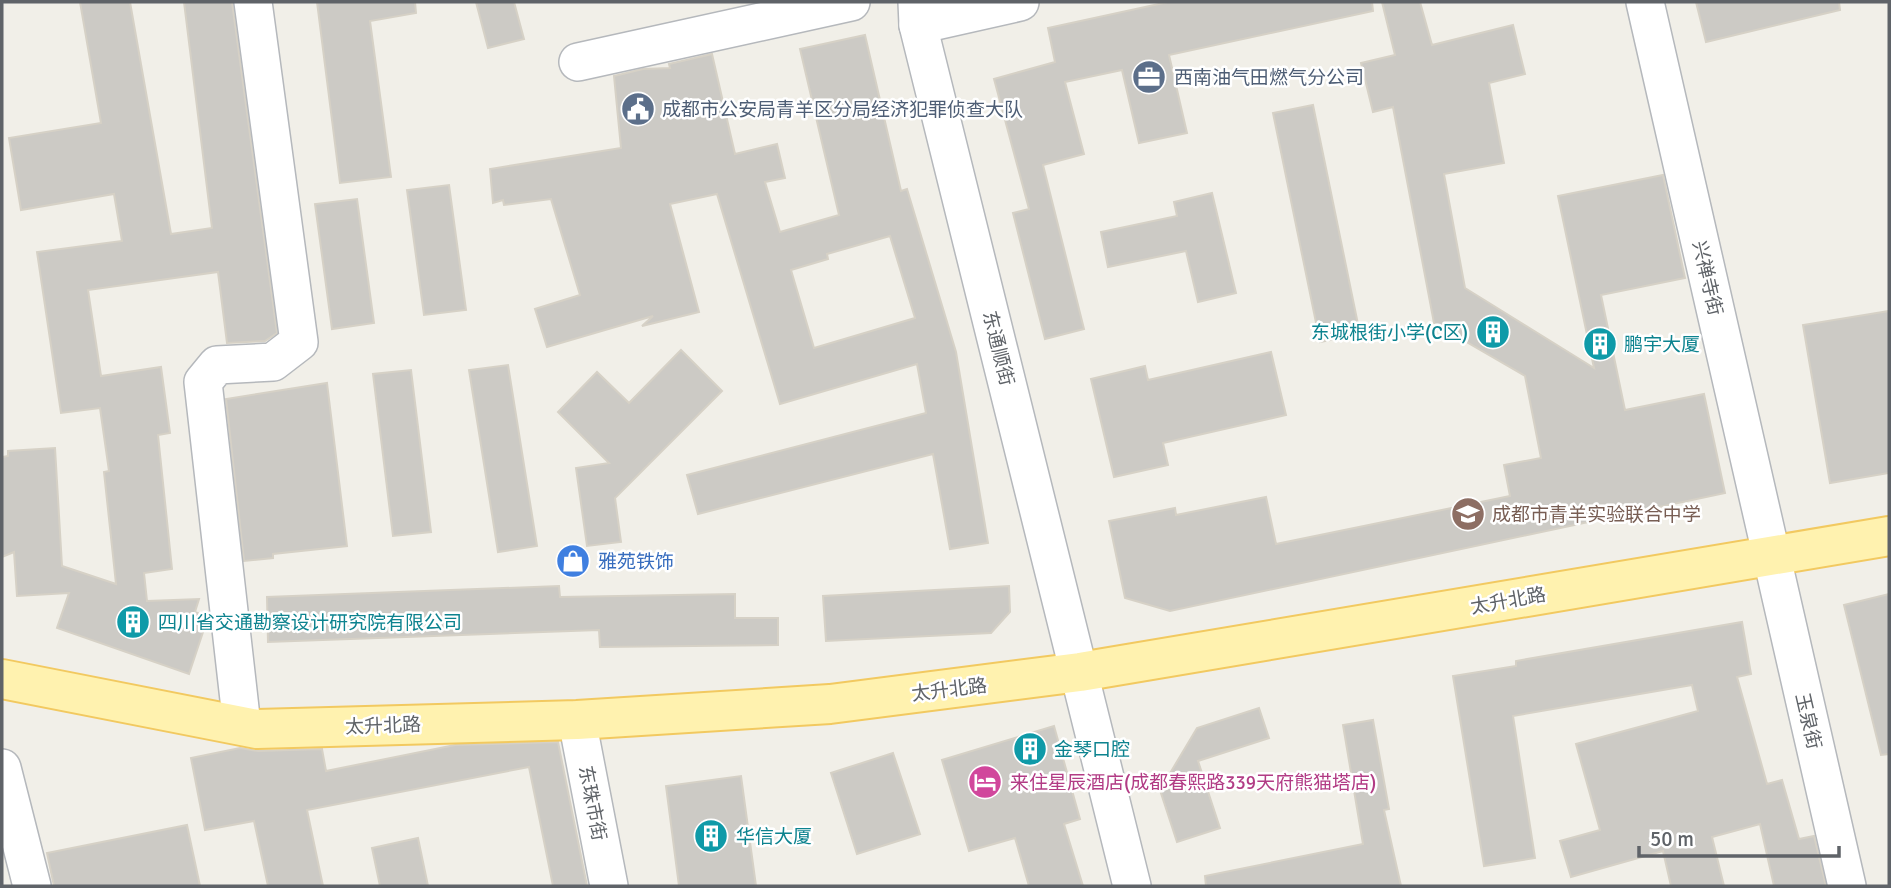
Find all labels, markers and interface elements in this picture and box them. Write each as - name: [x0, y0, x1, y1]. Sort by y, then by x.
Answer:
- office icon: 西南油气田燃气分公司: [1130, 58, 1168, 96]
- place label: 西南油气田燃气分公司: [1174, 66, 1364, 90]
- public building icon: 成都市公安局青羊区分局经济犯罪侦查大队: [619, 90, 657, 128]
- place label: 成都市公安局青羊区分局经济犯罪侦查大队: [662, 98, 1023, 122]
- street label: 兴禅寺街: [1687, 238, 1727, 318]
- street label: 东通顺街: [977, 308, 1019, 388]
- building icon: 东城根街小学(C区): [1474, 313, 1512, 351]
- place label: 东城根街小学(C区): [1311, 321, 1468, 345]
- building icon: 鹏宇大厦: [1581, 325, 1619, 363]
- place label: 鹏宇大厦: [1624, 333, 1700, 357]
- school or university icon: 成都市青羊实验联合中学: [1449, 495, 1487, 533]
- place label: 成都市青羊实验联合中学: [1492, 503, 1701, 527]
- shop icon: 雅苑铁饰: [554, 542, 592, 580]
- place label: 雅苑铁饰: [598, 550, 674, 574]
- street label: 太升北路: [1469, 583, 1548, 619]
- building icon: 四川省交通勘察设计研究院有限公司: [114, 603, 152, 641]
- place label: 四川省交通勘察设计研究院有限公司: [158, 611, 462, 635]
- street label: 太升北路: [910, 673, 988, 707]
- street label: 玉泉街: [1790, 691, 1826, 752]
- street label: 太升北路: [345, 713, 421, 739]
- building icon: 金琴口腔: [1011, 730, 1049, 768]
- place label: 金琴口腔: [1054, 738, 1130, 762]
- hotel icon: 来住星辰酒店(成都春熙路339天府熊猫塔店): [966, 763, 1004, 801]
- street label: 东珠市街: [573, 764, 611, 843]
- place label: 来住星辰酒店(成都春熙路339天府熊猫塔店): [1010, 771, 1376, 795]
- scale bar: [1639, 814, 1839, 858]
- building icon: 华信大厦: [692, 817, 730, 855]
- place label: 华信大厦: [736, 825, 812, 849]
- text: 50 m: [1650, 826, 1694, 852]

